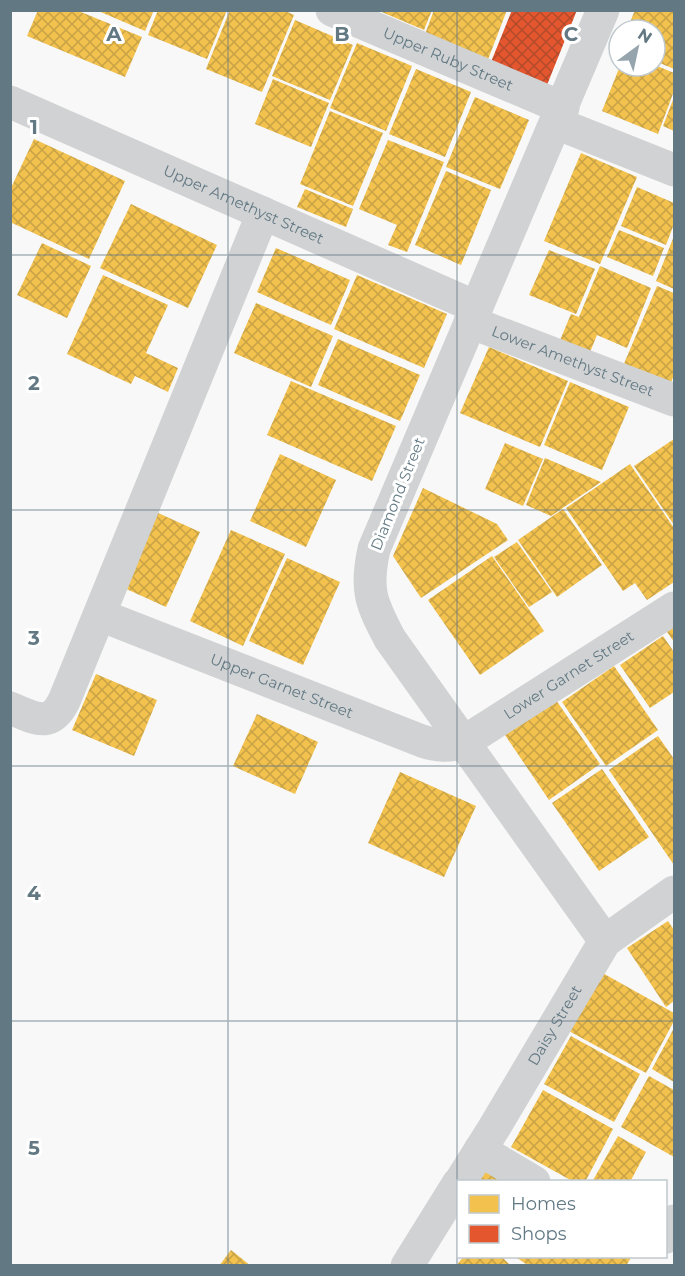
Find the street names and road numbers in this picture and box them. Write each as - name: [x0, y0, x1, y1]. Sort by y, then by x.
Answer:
- street label: Upper Ruby Street: [380, 23, 516, 95]
- street label: Upper Amethyst Street: [160, 161, 327, 248]
- street label: Lower Amethyst Street: [489, 321, 657, 400]
- street label: Diamond Street: [366, 435, 429, 553]
- street label: Lower Garnet Street: [500, 626, 637, 723]
- street label: Upper Garnet Street: [207, 649, 356, 722]
- street label: Daisy Street: [523, 982, 586, 1069]

